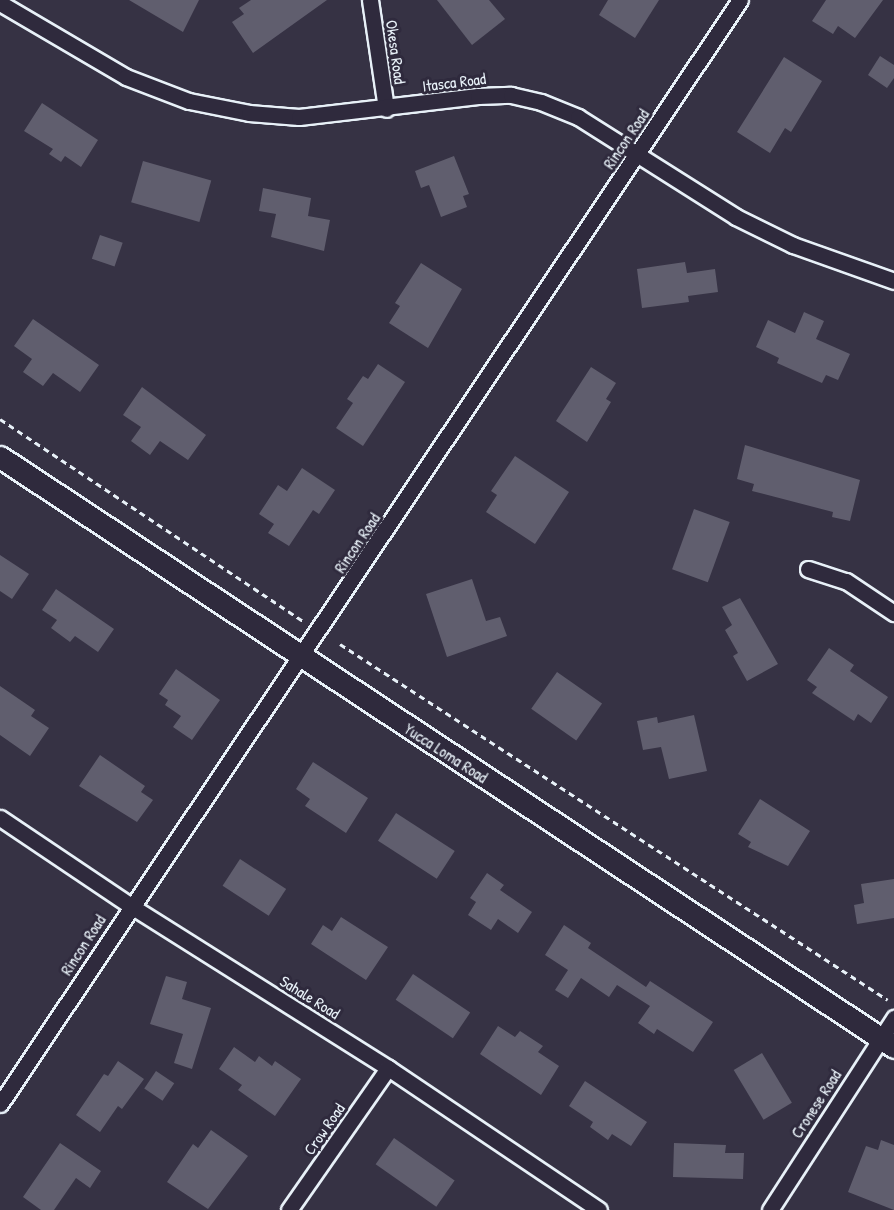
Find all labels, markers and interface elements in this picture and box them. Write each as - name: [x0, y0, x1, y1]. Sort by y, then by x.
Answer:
- street label: Okesa Road: [382, 19, 410, 85]
- street label: Itasca Road: [421, 69, 487, 95]
- street label: Rincon Road: [599, 105, 653, 173]
- street label: Rincon Road: [330, 509, 384, 577]
- street label: Yucca Loma Road: [401, 719, 491, 787]
- street label: Rincon Road: [56, 911, 110, 979]
- street label: Sahale Road: [276, 971, 344, 1023]
- street label: Cronese Road: [787, 1066, 845, 1142]
- street label: Crow Road: [299, 1099, 349, 1159]

